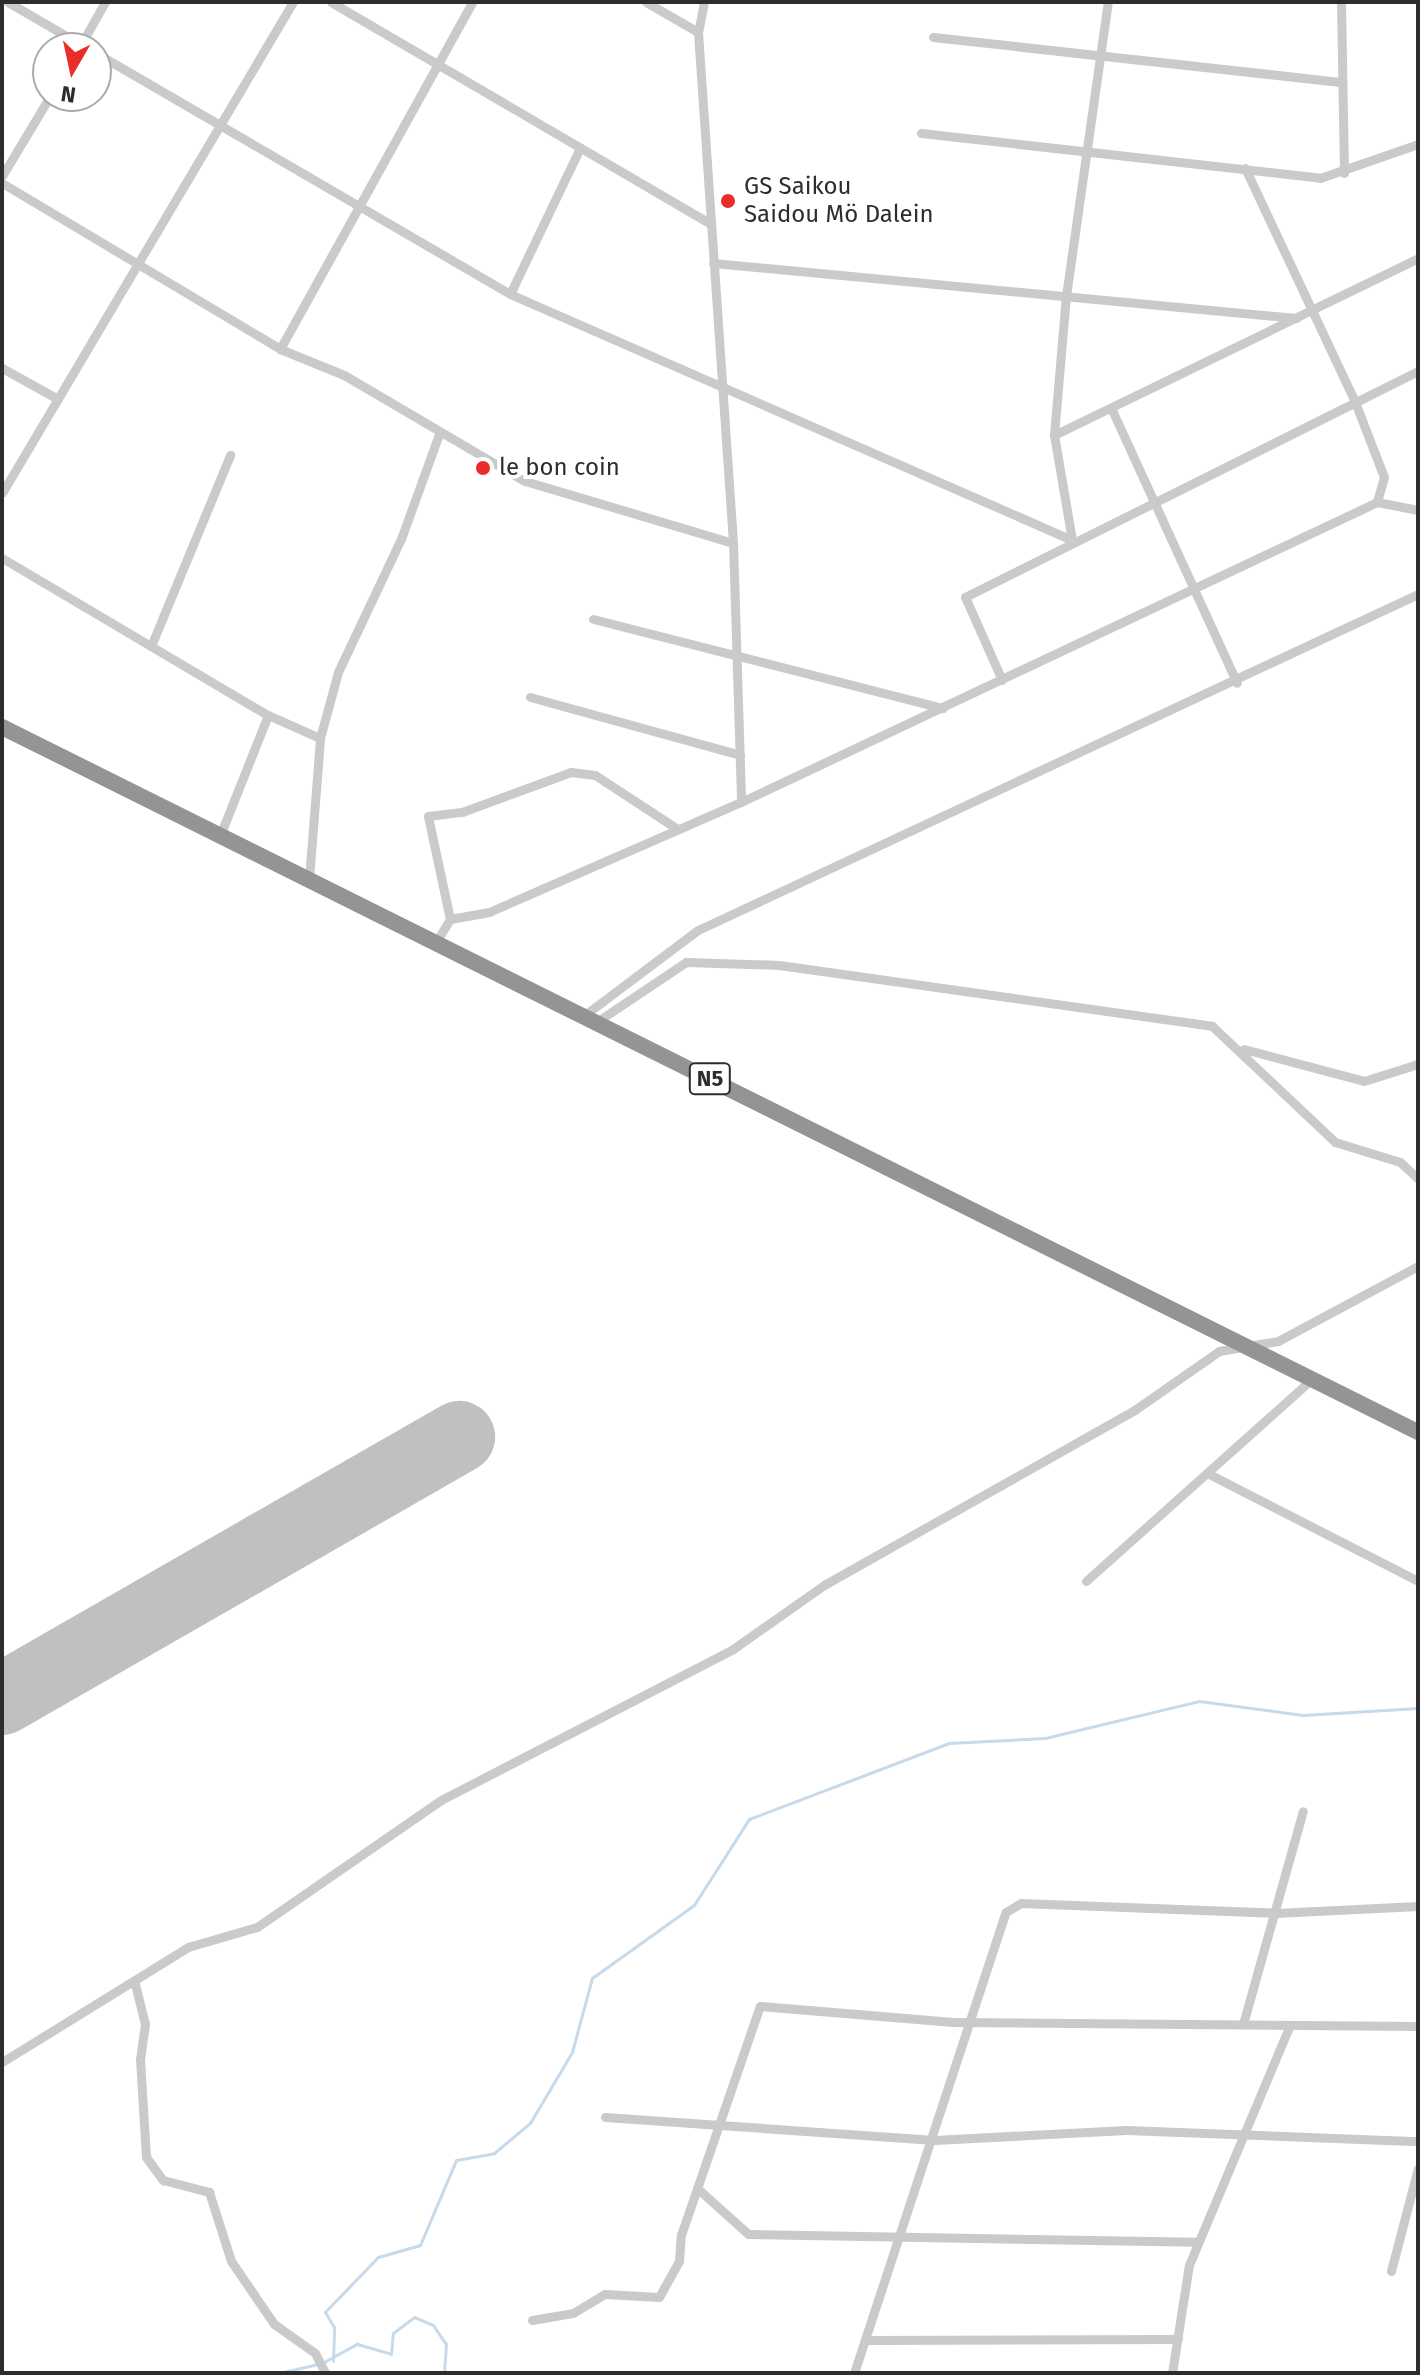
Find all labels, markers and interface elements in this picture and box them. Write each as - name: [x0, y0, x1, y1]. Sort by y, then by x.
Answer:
- north arrow: [32, 32, 112, 112]
- text: N: [59, 80, 78, 109]
- place label: GS Saikou Saidou Mö Dalein: [744, 173, 934, 229]
- marker: GS Saikou Saidou Mö Dalein: [719, 192, 737, 210]
- place label: le bon coin: [499, 454, 620, 482]
- marker: le bon coin: [474, 459, 492, 477]
- road number: N5: [688, 1061, 732, 1097]

